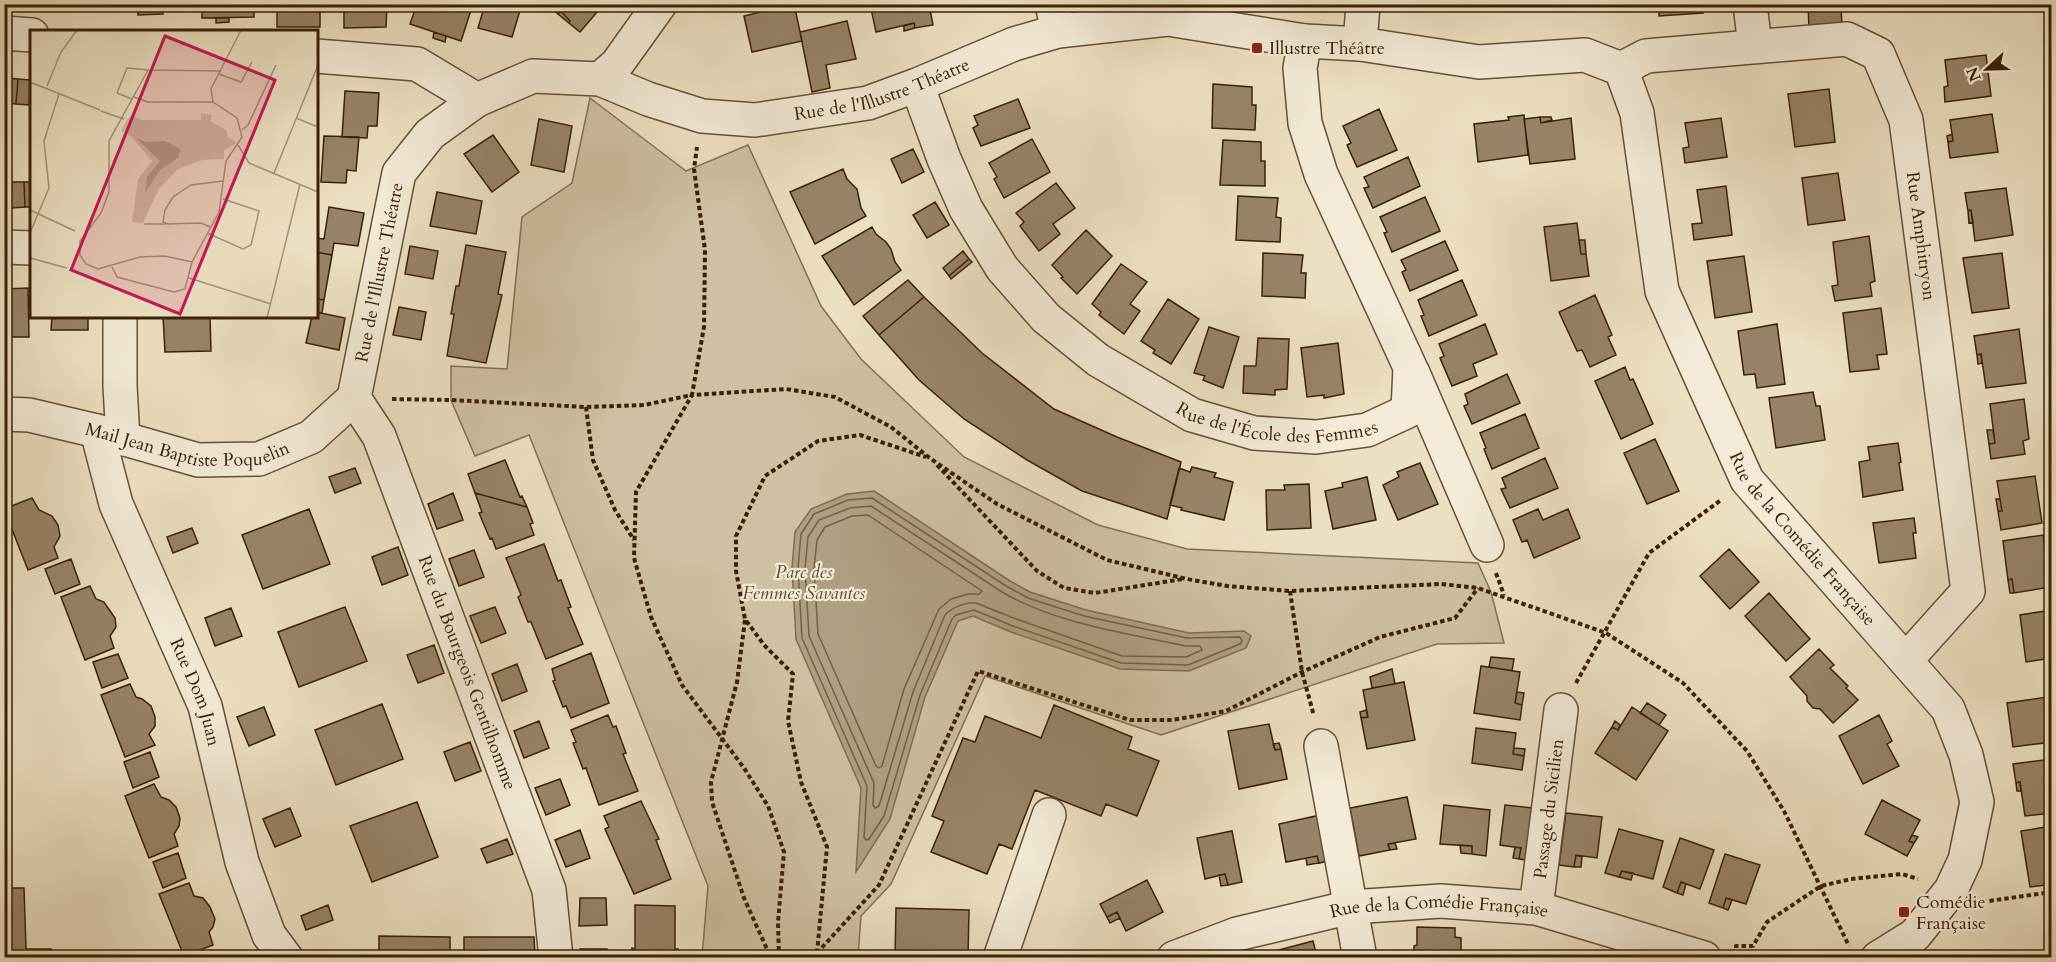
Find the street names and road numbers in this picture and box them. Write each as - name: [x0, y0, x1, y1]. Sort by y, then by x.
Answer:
- street label: Rue de l'Illustre Théatre: [792, 52, 974, 127]
- street label: Rue Amphitryon: [1900, 170, 1942, 303]
- street label: Rue de l'Illustre Théatre: [349, 181, 410, 365]
- street label: Rue de l'École des Femmes: [1171, 396, 1382, 450]
- street label: Mail Jean Baptiste Poquelin: [83, 417, 294, 473]
- street label: Rue de la Comédie Française: [1723, 448, 1881, 632]
- street label: Rue du Bourgeois Gentilhomme: [412, 552, 522, 793]
- street label: Rue Dom Juan: [164, 634, 226, 749]
- street label: Passage du Sicilien: [1528, 736, 1570, 880]
- street label: Rue de la Comédie Française: [1327, 889, 1552, 925]

